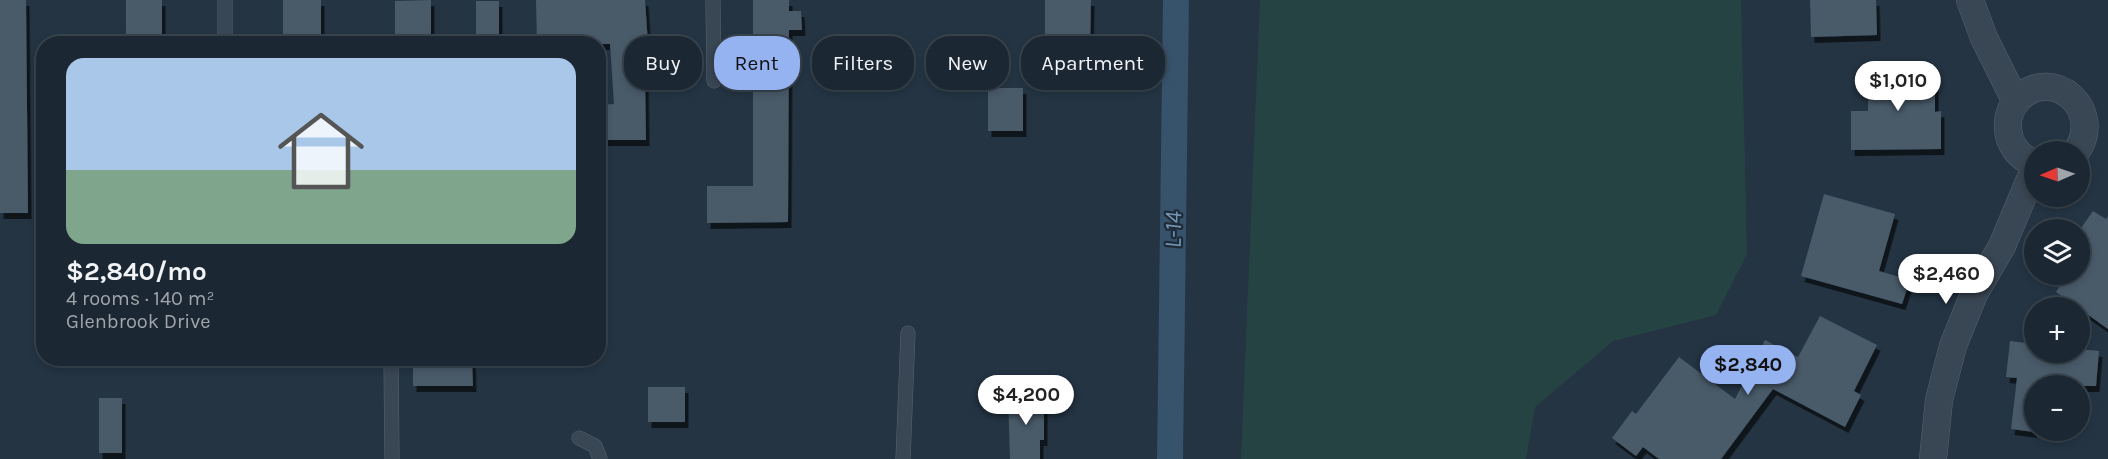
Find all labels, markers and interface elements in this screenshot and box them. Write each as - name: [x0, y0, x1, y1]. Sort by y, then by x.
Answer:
- chip: Buy: [624, 36, 702, 90]
- chip: Rent: [714, 36, 800, 90]
- chip: Filters: [812, 36, 914, 90]
- chip: New: [926, 36, 1009, 90]
- chip: Apartment: [1021, 36, 1165, 90]
- pin: $1,010: [1849, 61, 1947, 112]
- text: $1,010: [1869, 69, 1927, 92]
- icon: home: [267, 97, 375, 205]
- north arrow: [2024, 141, 2090, 207]
- map controls: [2024, 141, 2090, 441]
- water label: L-14: [1159, 210, 1187, 249]
- button: layers: [2024, 219, 2090, 285]
- pin: $2,460: [1897, 254, 1995, 305]
- text: $2,840/mo: [66, 256, 207, 287]
- text: $2,460: [1912, 262, 1980, 285]
- text: 4 rooms · 140 m²: [66, 287, 214, 310]
- button: +: [2024, 297, 2090, 363]
- text: Glenbrook Drive: [66, 310, 211, 333]
- pin: $2,840: [1699, 345, 1797, 396]
- text: $2,840: [1714, 353, 1782, 376]
- pin: $4,200: [977, 375, 1075, 426]
- button: −: [2024, 375, 2090, 441]
- text: $4,200: [992, 383, 1060, 406]

